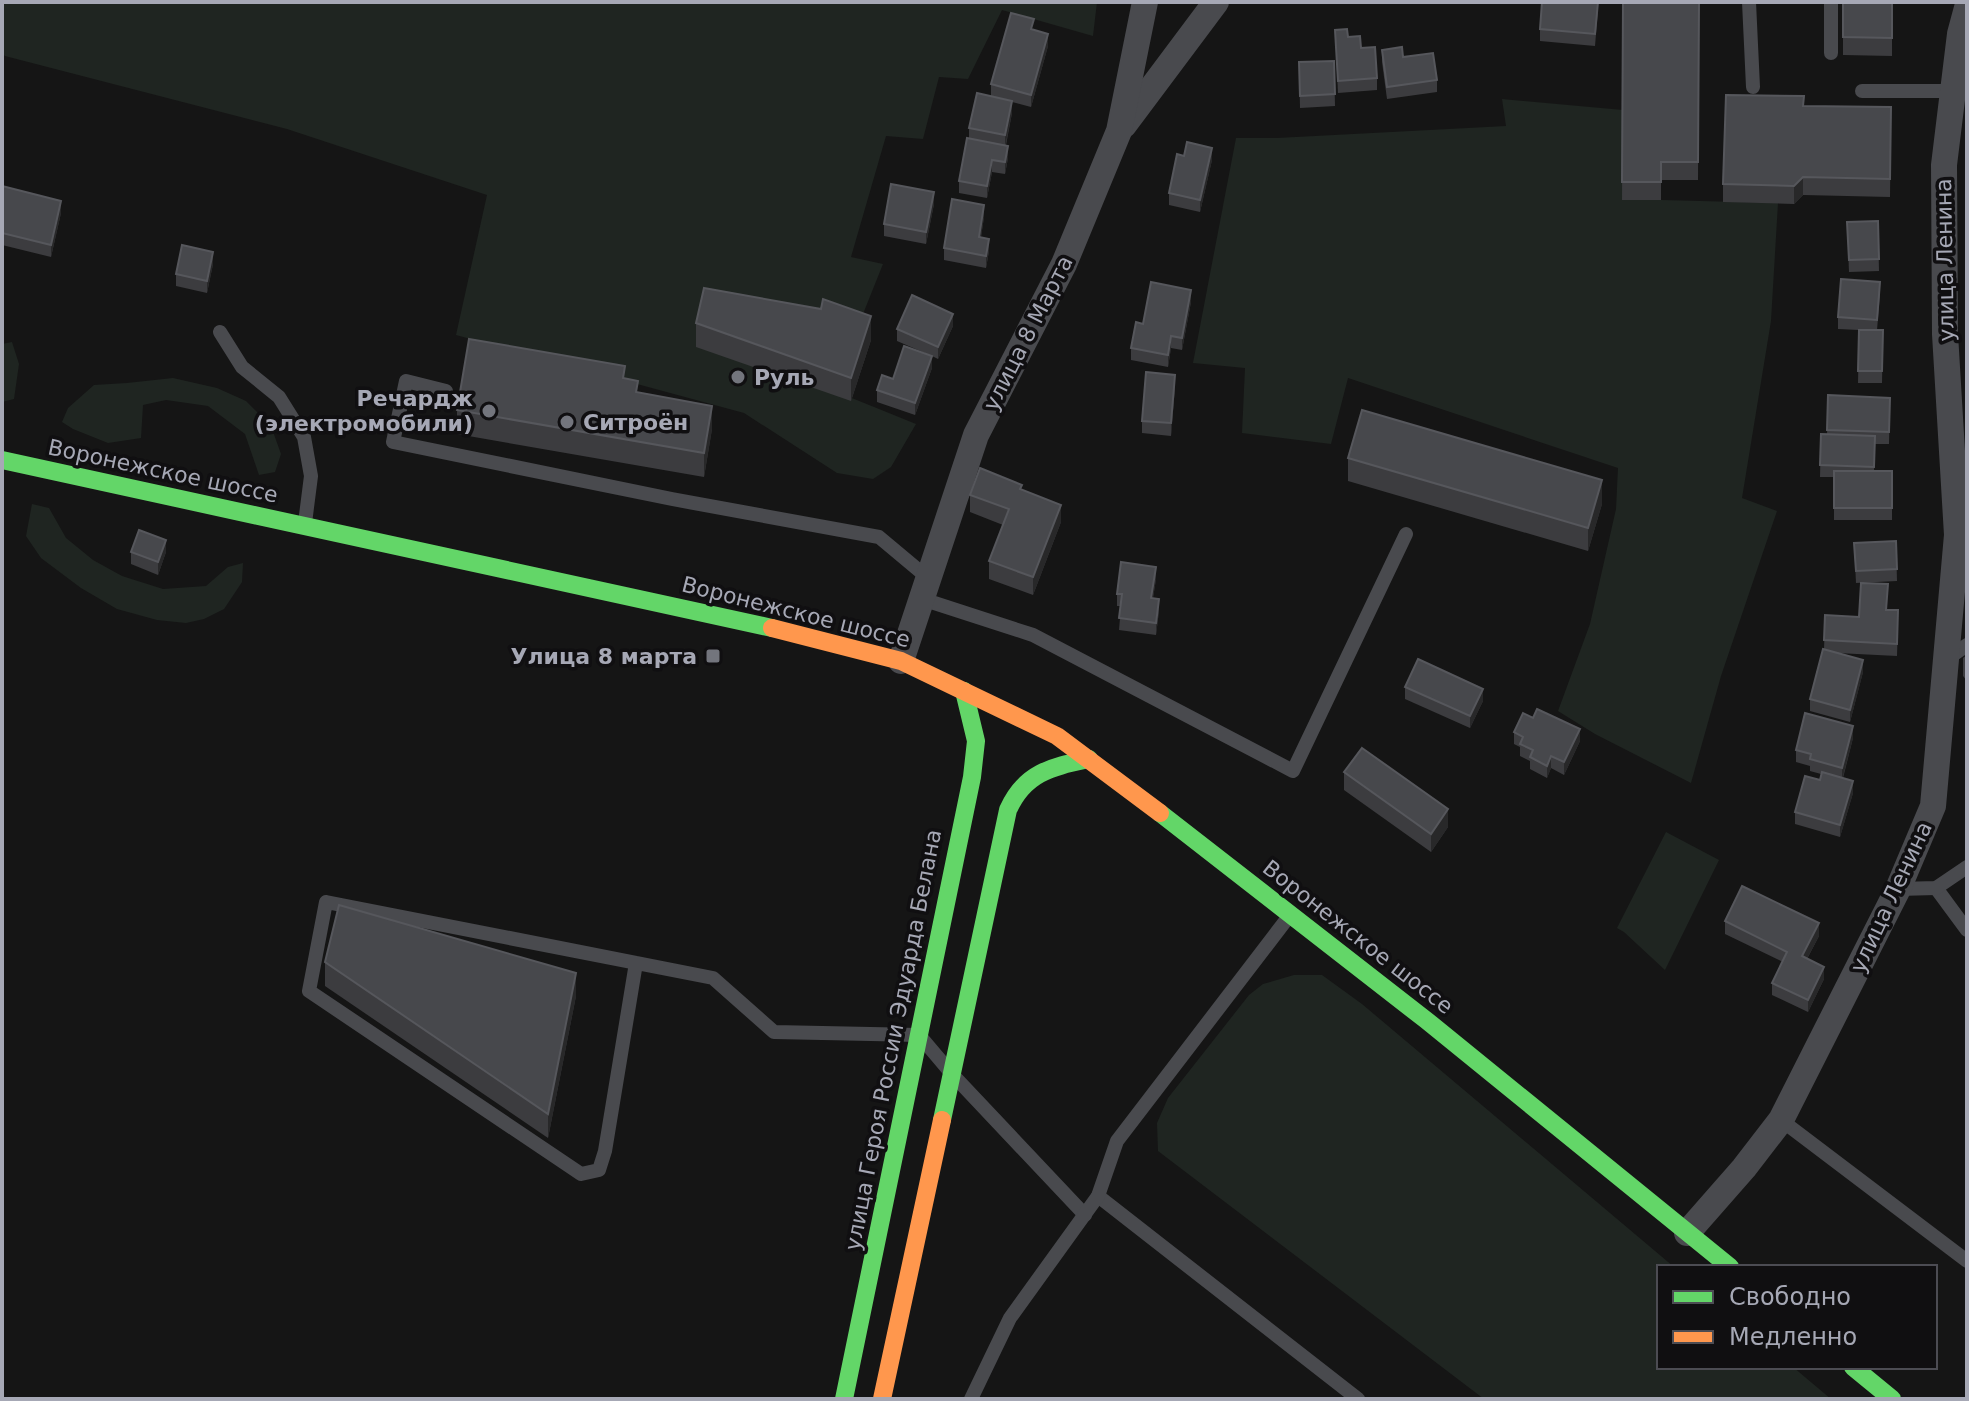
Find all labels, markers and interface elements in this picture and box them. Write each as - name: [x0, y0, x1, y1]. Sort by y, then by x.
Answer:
- street label: улица Ленина: [1931, 178, 1959, 342]
- street label: улица 8 Марта: [978, 251, 1078, 415]
- place label: Руль: [754, 365, 815, 390]
- marker: Руль: [729, 368, 747, 386]
- place label: Речардж (электромобили): [255, 386, 473, 436]
- marker: Речардж (электромобили): [480, 402, 498, 420]
- place label: Ситроён: [583, 410, 688, 435]
- marker: Ситроён: [558, 413, 576, 431]
- street label: Воронежское шоссе: [46, 434, 280, 508]
- street label: Воронежское шоссе: [679, 572, 913, 652]
- place label: Улица 8 марта: [511, 644, 697, 669]
- marker: Улица 8 марта: [704, 647, 722, 665]
- street label: улица Ленина: [1845, 818, 1937, 976]
- street label: улица Героя России Эдуарда Белана: [840, 827, 946, 1253]
- street label: Воронежское шоссе: [1258, 855, 1458, 1019]
- legend: [1657, 1265, 1937, 1369]
- text: Свободно: [1729, 1283, 1851, 1311]
- text: Медленно: [1729, 1323, 1857, 1351]

